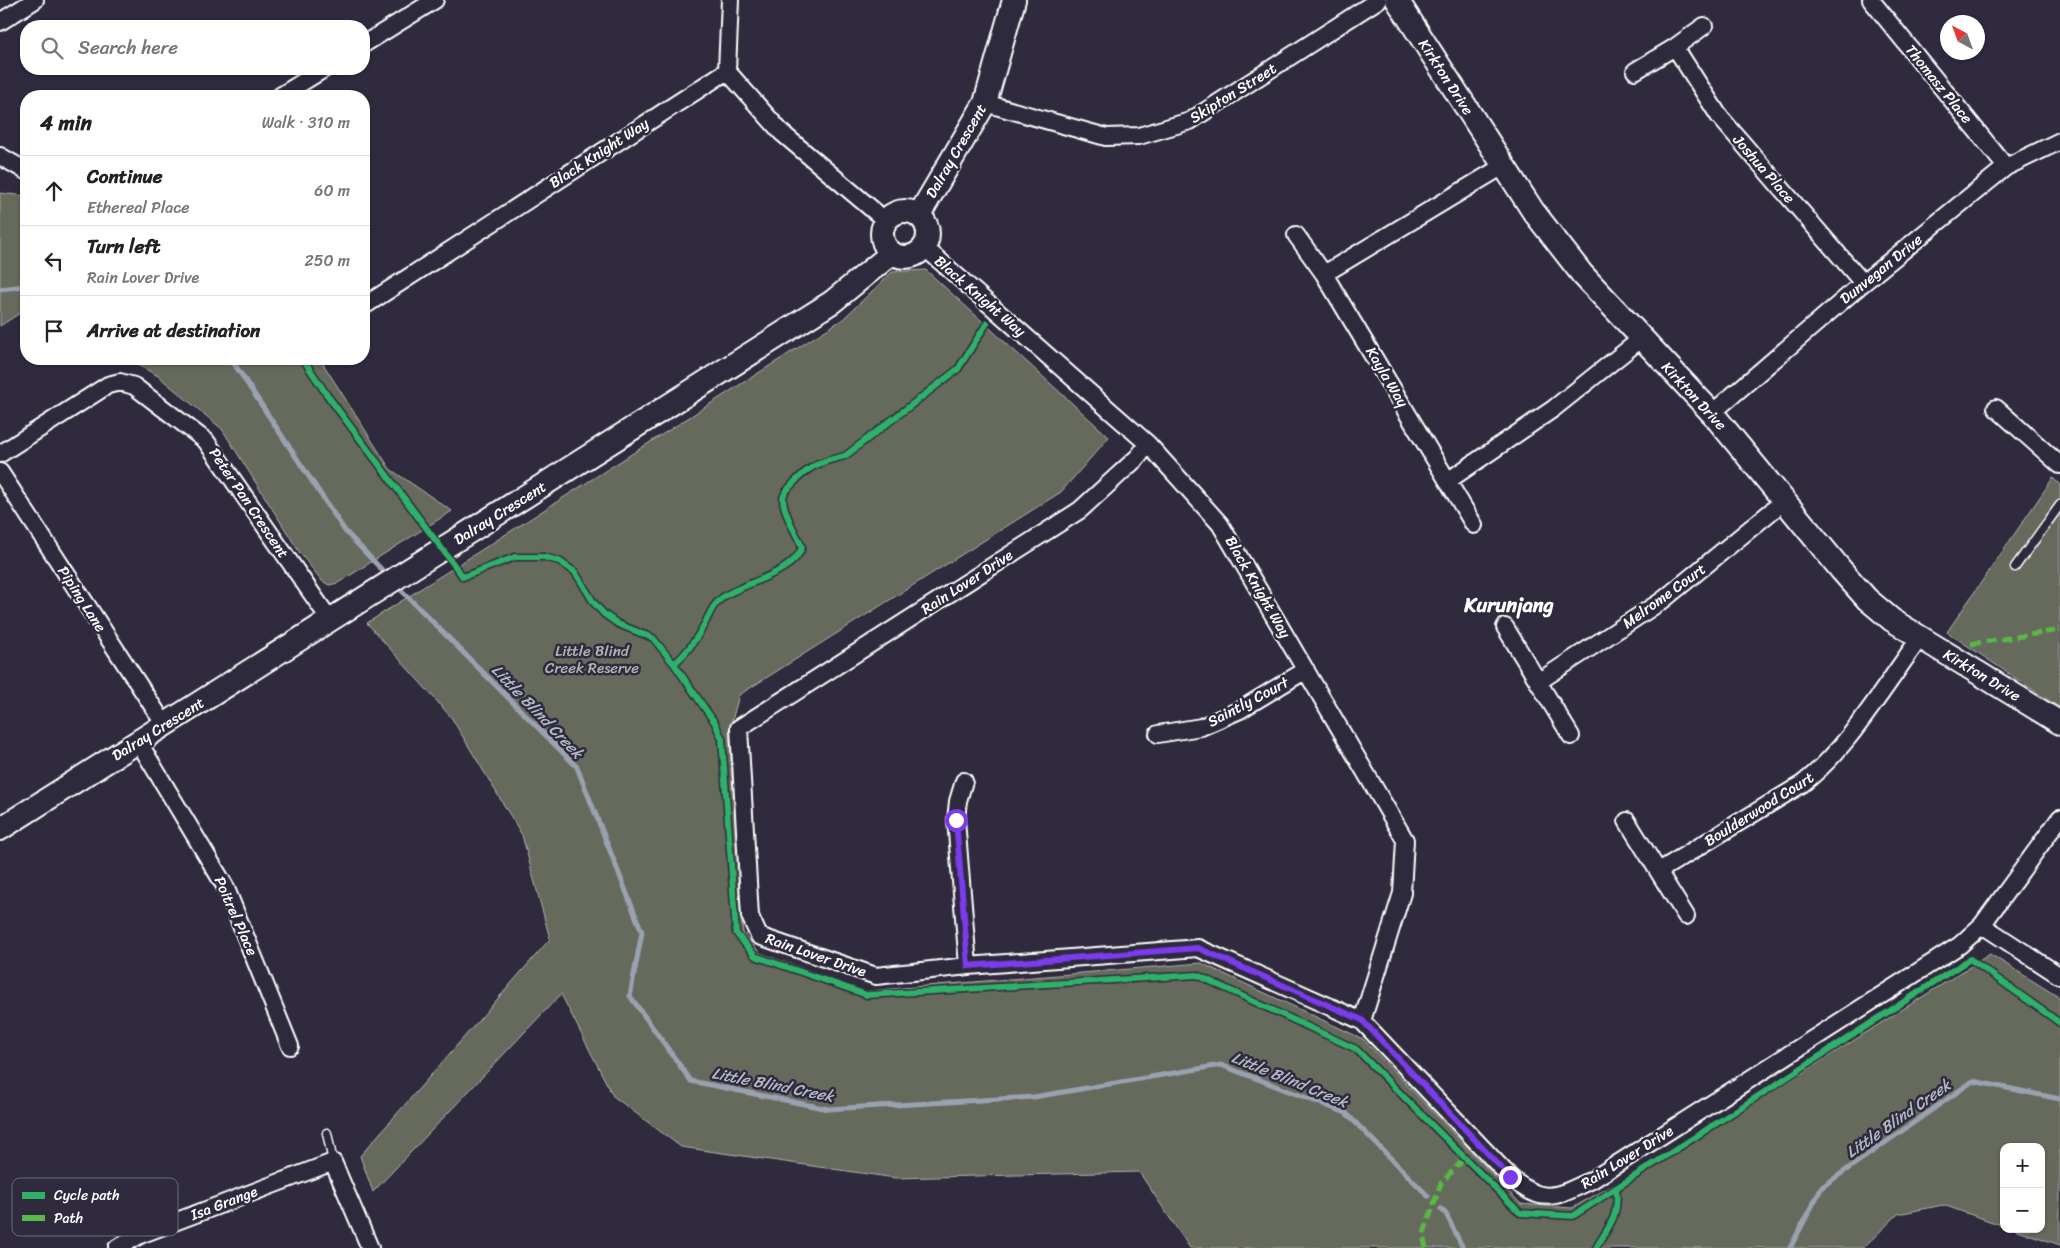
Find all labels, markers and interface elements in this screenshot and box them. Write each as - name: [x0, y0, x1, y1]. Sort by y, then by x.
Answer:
- north arrow: [1940, 15, 1985, 60]
- search box: [20, 20, 370, 75]
- text: Search here: [78, 31, 178, 64]
- street label: Kirkton Drive: [1411, 33, 1481, 121]
- icon: search: [38, 34, 66, 62]
- street label: Thomasz Place: [1899, 38, 1980, 130]
- street label: Skipton Street: [1184, 56, 1282, 130]
- street label: Dalray Crescent: [918, 98, 994, 203]
- text: 4 min: [40, 104, 92, 142]
- text: Walk · 310 m: [262, 108, 350, 137]
- street label: Black Knight Way: [544, 111, 654, 195]
- street label: Joshua Place: [1726, 128, 1802, 210]
- text: Continue: [87, 160, 163, 193]
- text: 60 m: [314, 176, 350, 205]
- icon: ahead: [40, 177, 68, 205]
- text: Ethereal Place: [87, 193, 190, 222]
- street label: Dunvegan Drive: [1834, 227, 1929, 311]
- text: Turn left: [87, 230, 160, 263]
- text: 250 m: [304, 246, 350, 275]
- icon: left: [40, 247, 68, 275]
- street label: Black Knight Way: [928, 249, 1032, 344]
- text: Rain Lover Drive: [87, 263, 199, 292]
- text: Arrive at destination: [87, 314, 260, 347]
- icon: arrive: [40, 317, 68, 345]
- street label: Kayla Way: [1359, 342, 1416, 413]
- street label: Kirkton Drive: [1655, 355, 1733, 437]
- street label: Peter Pan Crescent: [202, 442, 296, 564]
- street label: Dalray Crescent: [448, 474, 552, 552]
- street label: Black Knight Way: [1218, 531, 1298, 643]
- street label: Rain Lover Drive: [916, 542, 1018, 622]
- street label: Melrome Court: [1617, 556, 1712, 635]
- street label: Piping Lane: [51, 560, 114, 638]
- district label: Kurunjang: [1463, 588, 1554, 623]
- park label: Little Blind Creek Reserve: [545, 638, 639, 681]
- street label: Kirkton Drive: [1938, 641, 2026, 709]
- water label: Little Blind Creek: [484, 657, 592, 767]
- street label: Saintly Court: [1203, 669, 1294, 734]
- street label: Dalray Crescent: [106, 690, 210, 768]
- street label: Boulderwood Court: [1699, 764, 1820, 853]
- route start: [945, 809, 968, 832]
- street label: Poitrel Place: [207, 872, 265, 960]
- street label: Rain Lover Drive: [762, 926, 870, 984]
- water label: Little Blind Creek: [1227, 1043, 1354, 1117]
- water label: Little Blind Creek: [709, 1058, 838, 1111]
- water label: Little Blind Creek: [1839, 1070, 1958, 1166]
- street label: Rain Lover Drive: [1575, 1118, 1679, 1196]
- map controls: [2000, 1143, 2045, 1233]
- button: +: [2000, 1143, 2045, 1188]
- route end: [1499, 1166, 1522, 1189]
- legend: [12, 1178, 178, 1236]
- street label: Isa Grange: [186, 1178, 261, 1228]
- text: Cycle path: [54, 1183, 120, 1208]
- button: −: [2000, 1188, 2045, 1233]
- text: Path: [54, 1206, 83, 1231]

